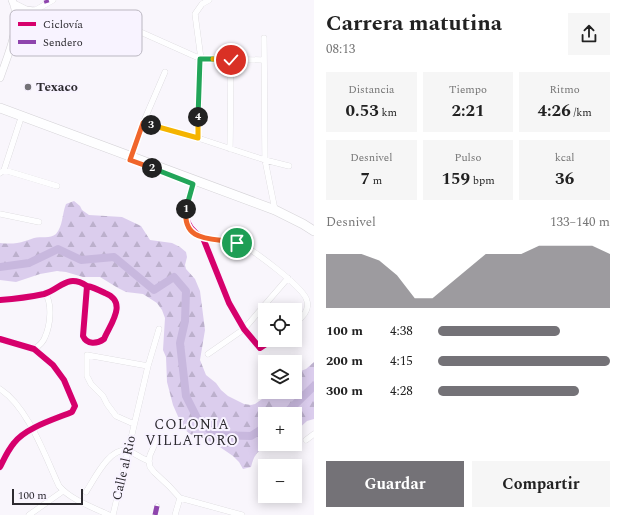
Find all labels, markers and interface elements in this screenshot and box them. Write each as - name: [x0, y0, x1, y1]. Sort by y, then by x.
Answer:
- text: Carrera matutina: [326, 7, 502, 40]
- legend: [10, 10, 142, 56]
- button: share: [568, 13, 610, 55]
- text: Ciclovía: [43, 16, 84, 33]
- text: Sendero: [43, 34, 83, 51]
- text: 08:13: [326, 39, 355, 59]
- pin: [214, 43, 248, 77]
- icon: check: [220, 49, 242, 71]
- place label: Texaco: [36, 77, 78, 97]
- text: Distancia: [348, 81, 395, 98]
- text: Tiempo: [449, 81, 487, 98]
- text: Ritmo: [550, 81, 580, 98]
- marker: Texaco: [23, 82, 33, 92]
- text: 0.53: [346, 98, 379, 124]
- text: 2:21: [451, 98, 485, 124]
- text: 4:26: [538, 98, 571, 124]
- text: km: [379, 104, 397, 121]
- text: /km: [571, 104, 592, 121]
- pin: 4: [188, 107, 208, 127]
- text: 4: [195, 108, 201, 125]
- pin: 3: [141, 115, 161, 135]
- text: 3: [148, 116, 154, 133]
- text: Desnivel: [350, 149, 392, 166]
- text: Pulso: [454, 149, 482, 166]
- text: kcal: [555, 149, 575, 166]
- pin: 2: [142, 158, 162, 178]
- text: 2: [149, 159, 155, 176]
- text: 7: [360, 166, 370, 192]
- text: 159: [441, 166, 470, 192]
- text: 36: [555, 166, 574, 192]
- text: m: [370, 172, 382, 189]
- text: bpm: [470, 172, 495, 189]
- pin: 1: [176, 199, 196, 219]
- text: 1: [183, 200, 189, 217]
- text: Desnivel: [326, 212, 376, 232]
- text: 133–140 m: [550, 212, 610, 232]
- pin: [220, 226, 254, 260]
- icon: arrive: [226, 232, 248, 254]
- map controls: [258, 303, 302, 503]
- button: locate: [258, 303, 302, 347]
- text: 100 m: [326, 321, 363, 341]
- text: 4:38: [390, 321, 413, 341]
- text: 200 m: [326, 351, 363, 371]
- text: 4:15: [390, 351, 413, 371]
- button: layers: [258, 355, 302, 399]
- text: 300 m: [326, 381, 363, 401]
- text: 4:28: [390, 381, 413, 401]
- button: +: [258, 407, 302, 451]
- district label: COLONIA VILLATORO: [145, 414, 239, 451]
- street label: Calle al Rio: [107, 434, 141, 502]
- button: −: [258, 459, 302, 503]
- button: Guardar: [326, 461, 464, 507]
- button: Compartir: [472, 461, 610, 507]
- scale bar: [12, 487, 83, 506]
- text: 100 m: [18, 487, 47, 504]

